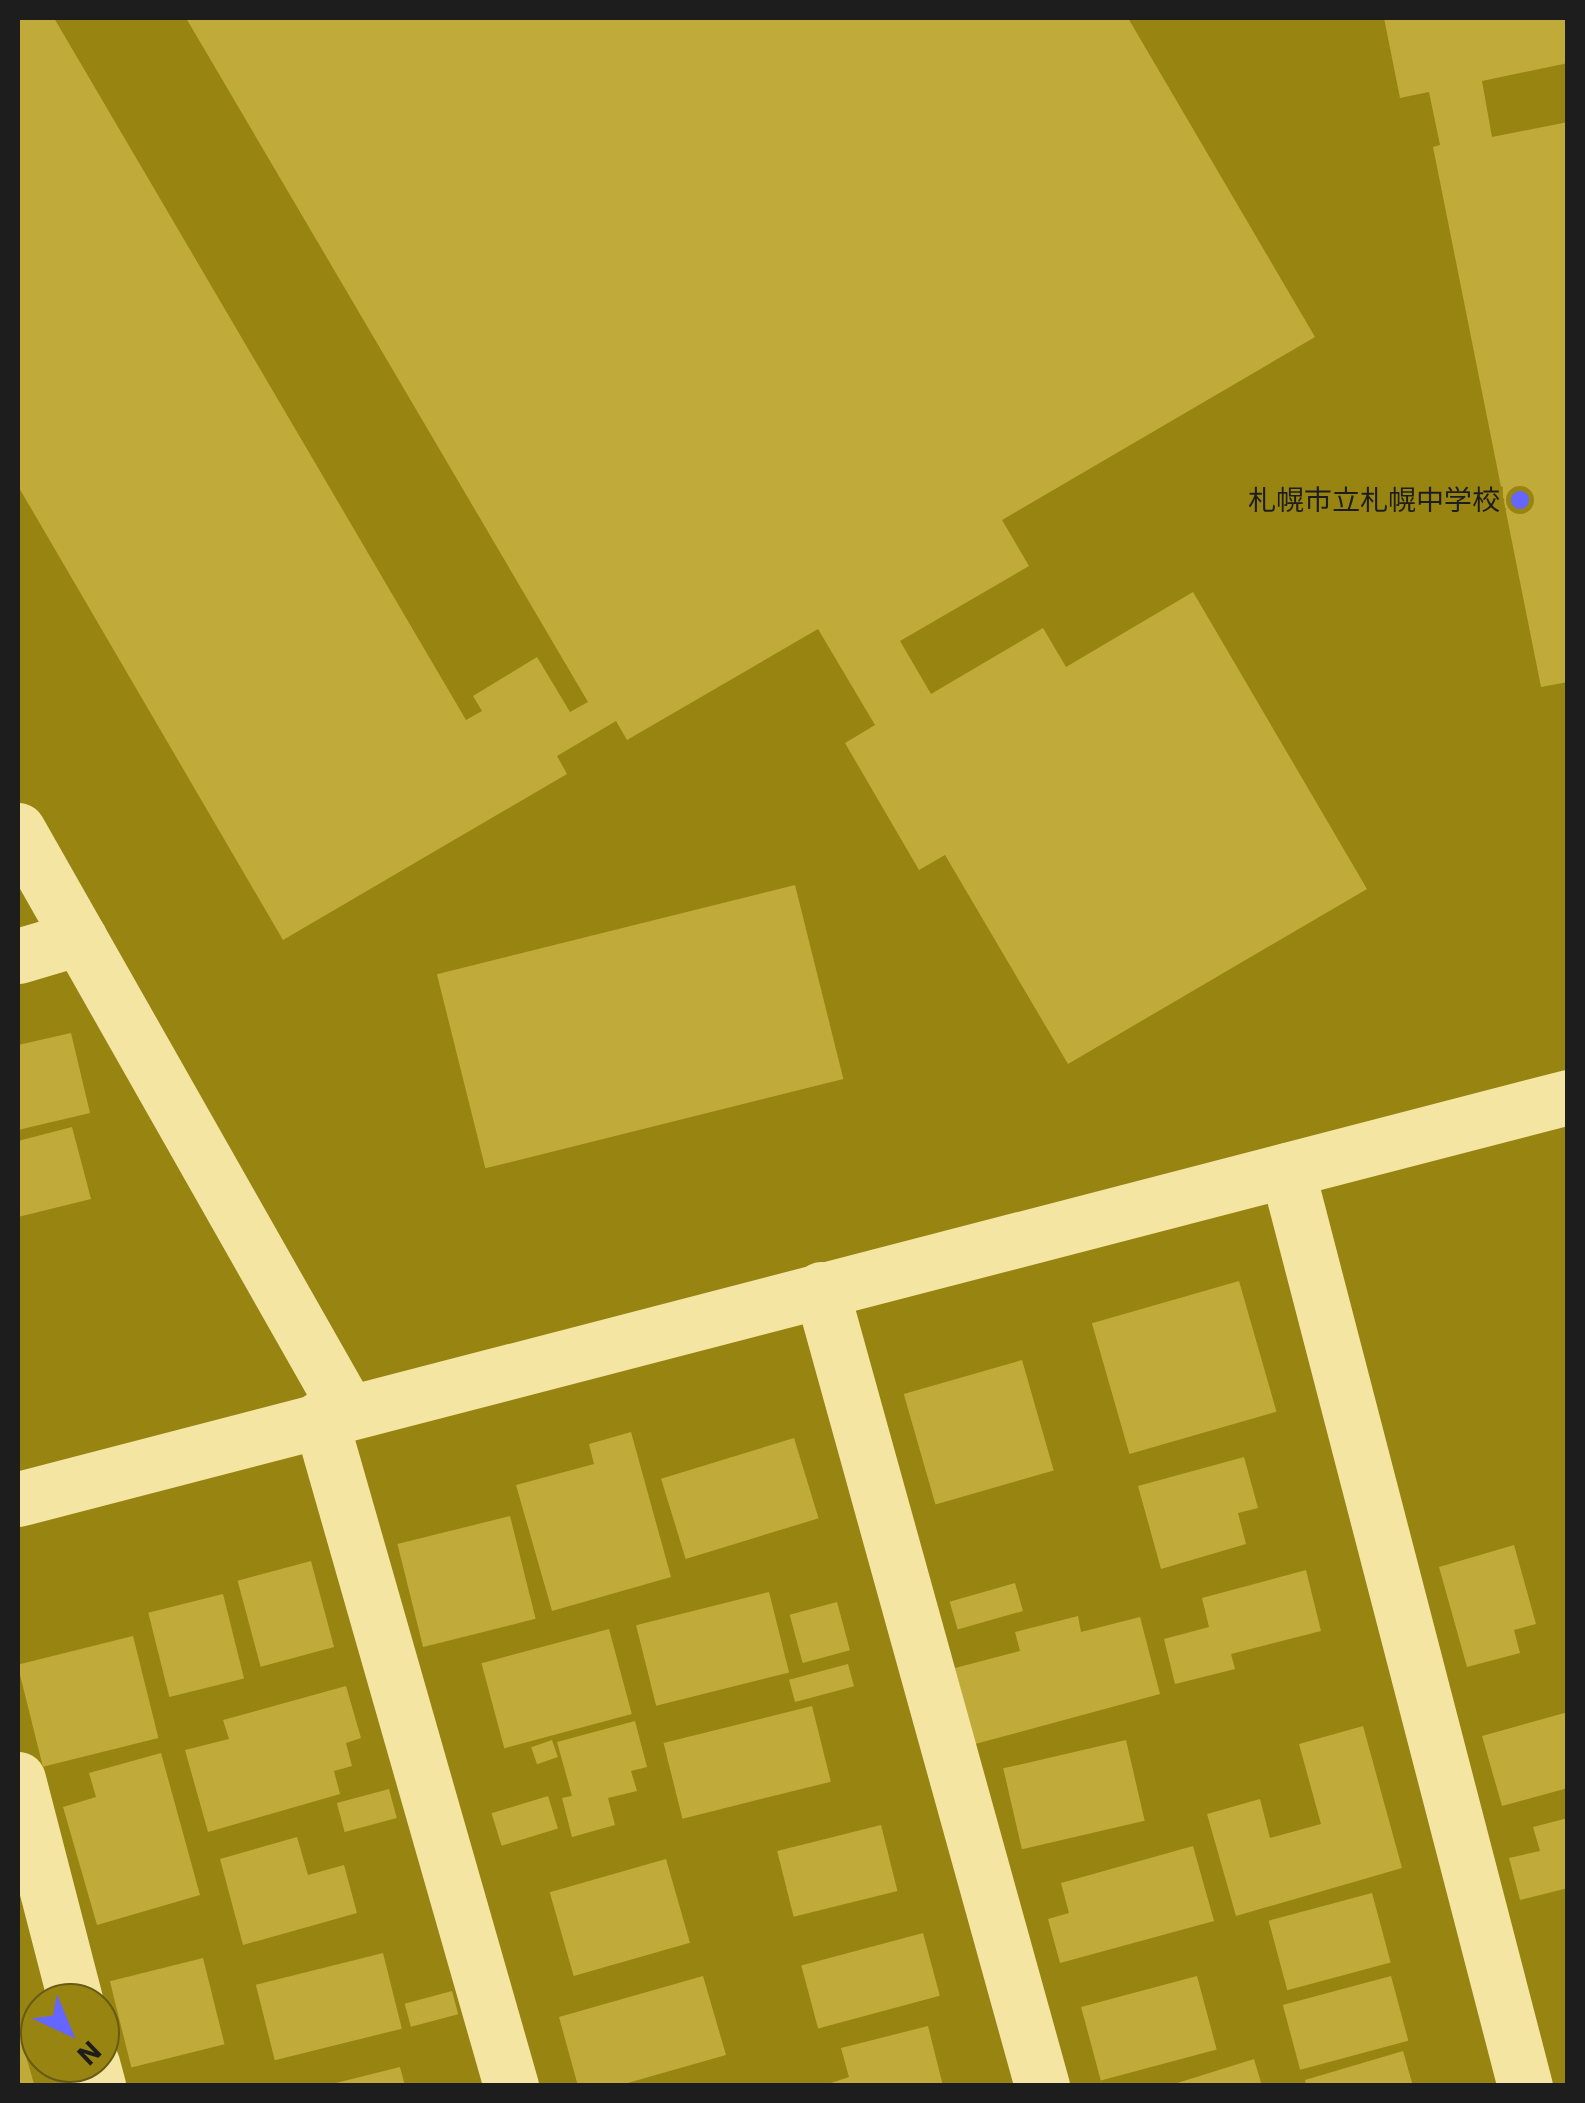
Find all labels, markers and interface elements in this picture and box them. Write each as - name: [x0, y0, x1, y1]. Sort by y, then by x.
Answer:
- place label: 札幌市立札幌中学校: [1248, 483, 1500, 517]
- marker: 札幌市立札幌中学校: [1509, 489, 1531, 511]
- north arrow: [20, 1983, 120, 2083]
- text: N: [70, 2033, 110, 2074]

